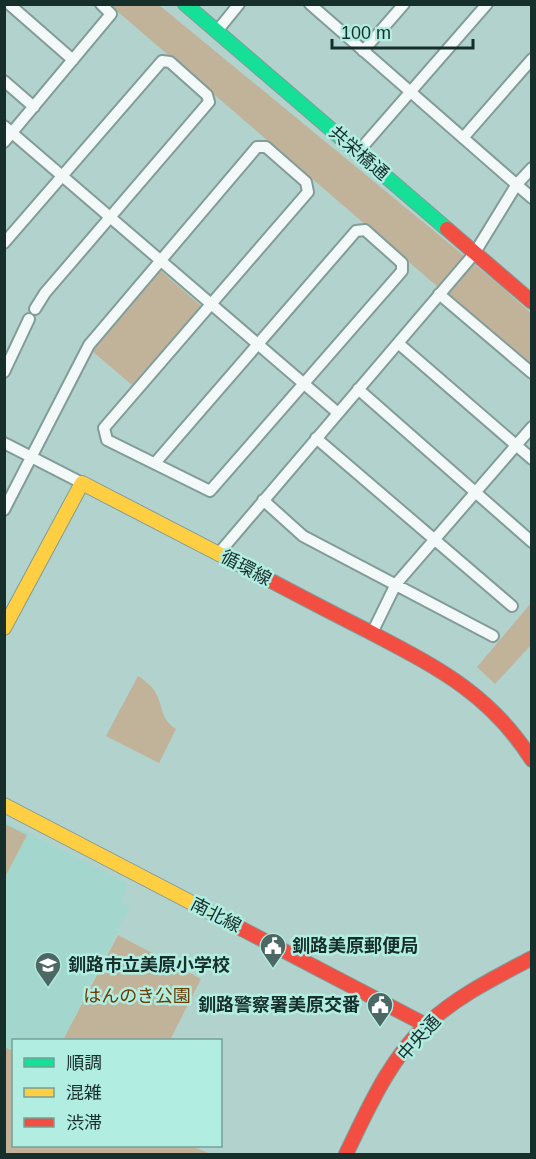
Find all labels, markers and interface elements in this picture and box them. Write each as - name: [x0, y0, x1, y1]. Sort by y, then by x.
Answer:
- scale bar: [332, 12, 473, 50]
- text: 100 m: [341, 23, 391, 43]
- street label: 共栄橋通: [325, 122, 393, 184]
- street label: 循環線: [217, 546, 275, 590]
- street label: 南北線: [187, 894, 245, 936]
- public building icon: 釧路美原郵便局: [258, 931, 288, 969]
- place label: 釧路美原郵便局: [292, 936, 418, 956]
- school or university icon: 釧路市立美原小学校: [33, 950, 63, 988]
- place label: 釧路市立美原小学校: [68, 955, 230, 975]
- park label: はんのき公園: [83, 986, 191, 1006]
- public building icon: 釧路警察署美原交番: [365, 990, 395, 1028]
- place label: 釧路警察署美原交番: [198, 995, 360, 1015]
- street label: 中央通: [394, 1011, 444, 1065]
- legend: [12, 1039, 222, 1147]
- text: 順調: [66, 1053, 102, 1073]
- text: 混雑: [66, 1083, 102, 1103]
- text: 渋滞: [66, 1113, 102, 1133]

